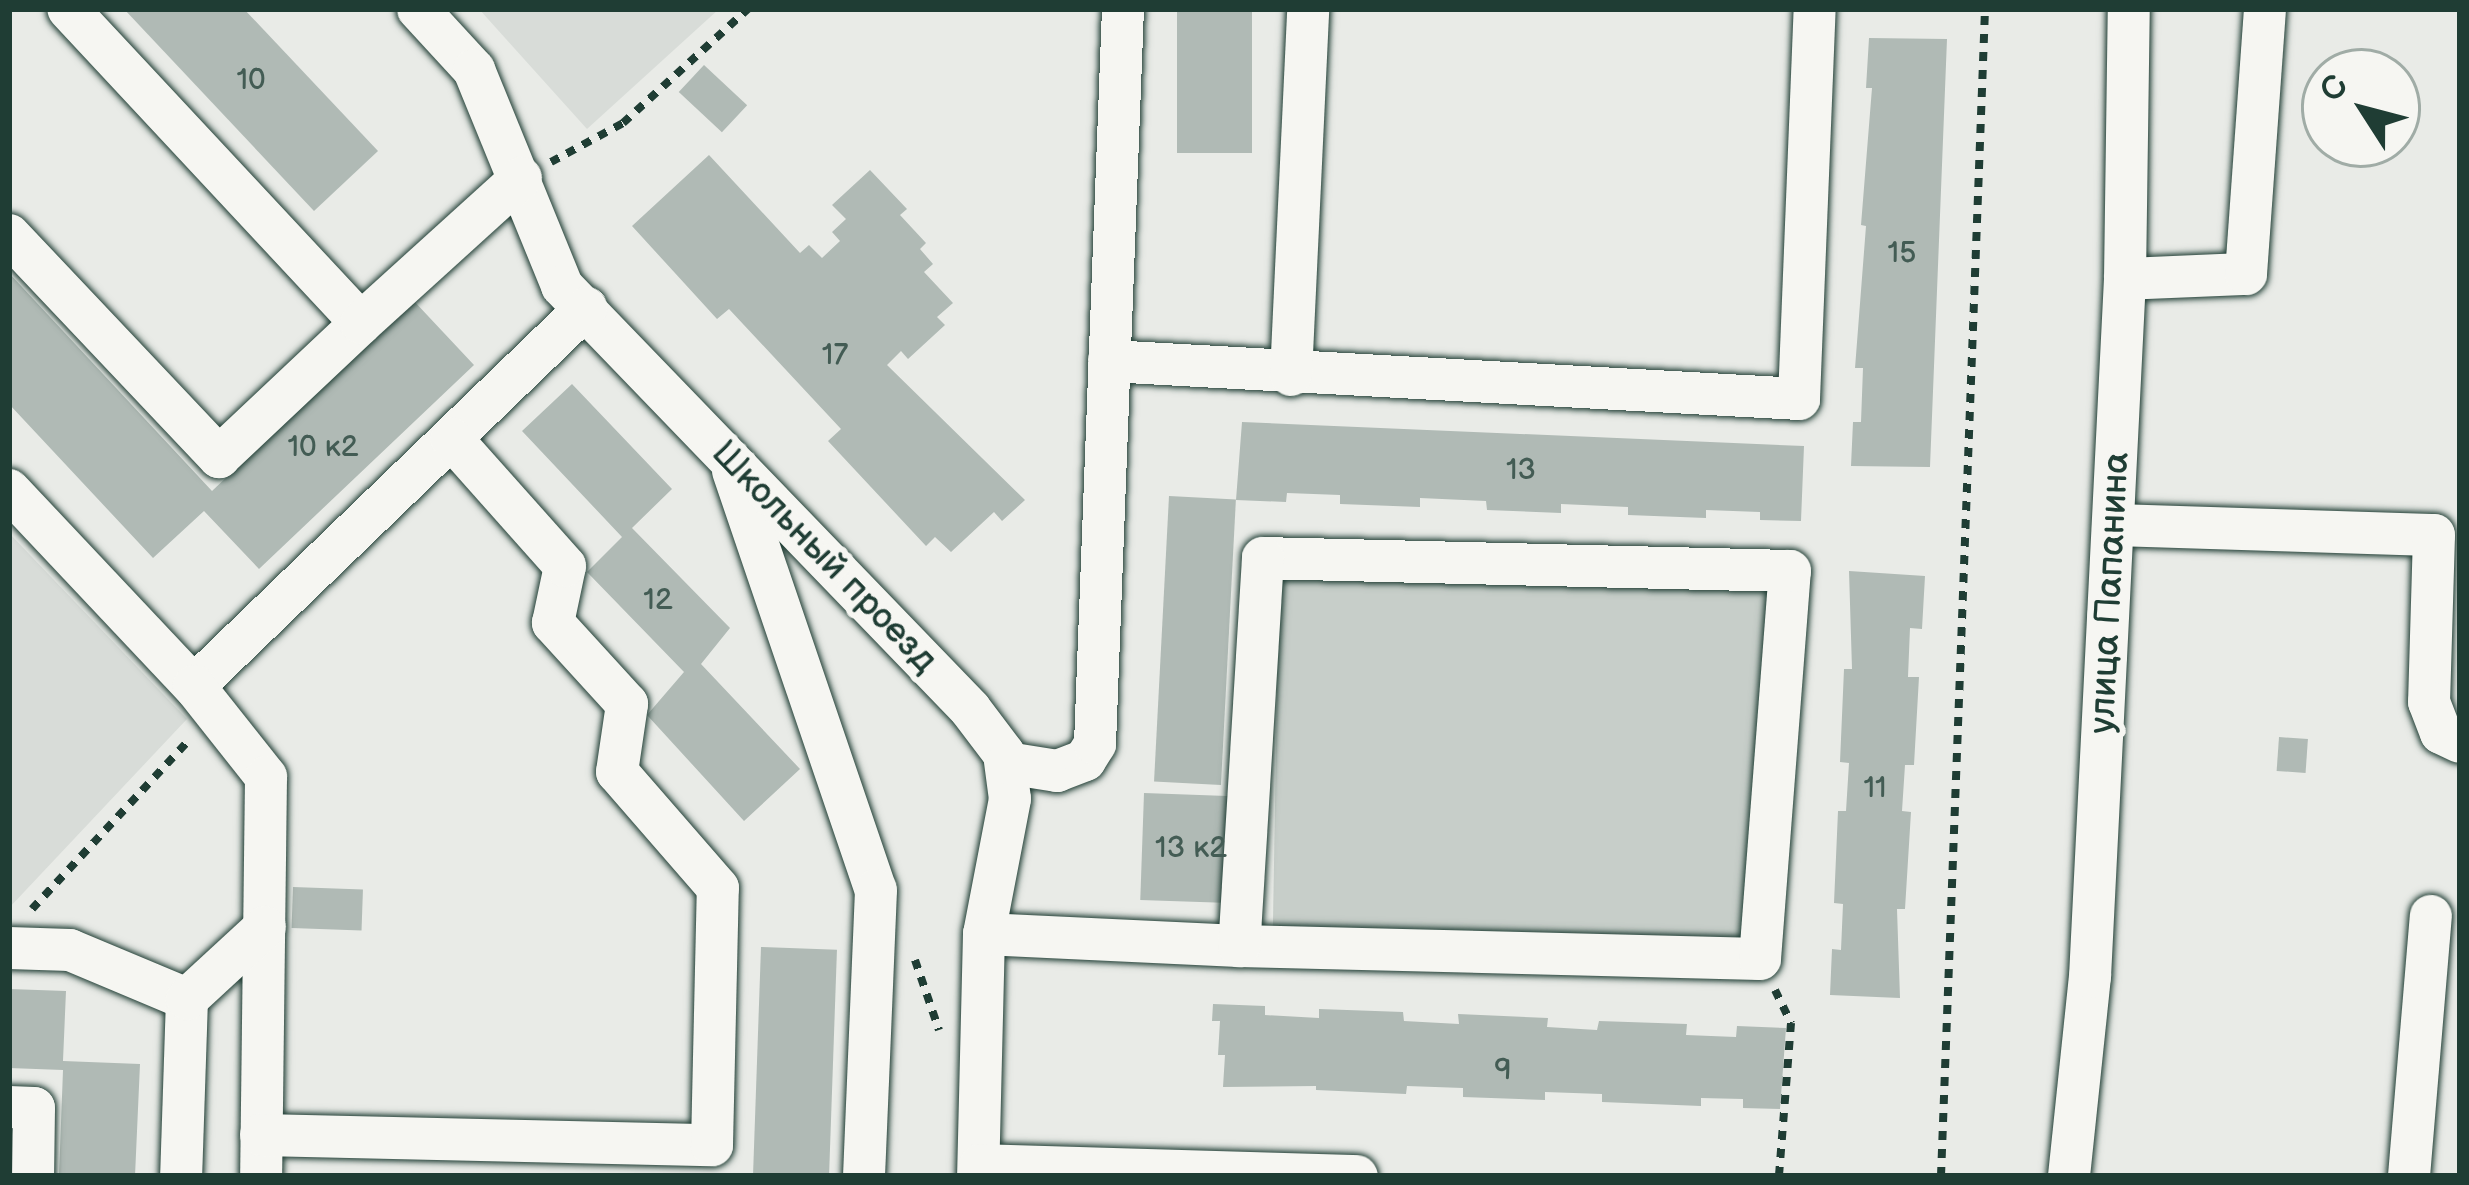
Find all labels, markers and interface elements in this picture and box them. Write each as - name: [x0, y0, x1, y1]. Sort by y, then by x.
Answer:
- north arrow: [2301, 48, 2421, 168]
- house number: 10: [236, 62, 266, 98]
- text: С: [2311, 68, 2357, 110]
- house number: 15: [1888, 235, 1916, 271]
- house number: 17: [822, 337, 848, 373]
- house number: 10 к2: [287, 429, 359, 465]
- street label: Школьный проезд: [702, 432, 946, 682]
- street label: улица Папанина: [2081, 451, 2139, 735]
- house number: 13: [1506, 452, 1536, 488]
- house number: 12: [643, 582, 673, 618]
- house number: 11: [1863, 770, 1887, 806]
- house number: 13 к2: [1155, 830, 1227, 866]
- house number: 9: [1494, 1052, 1512, 1088]

